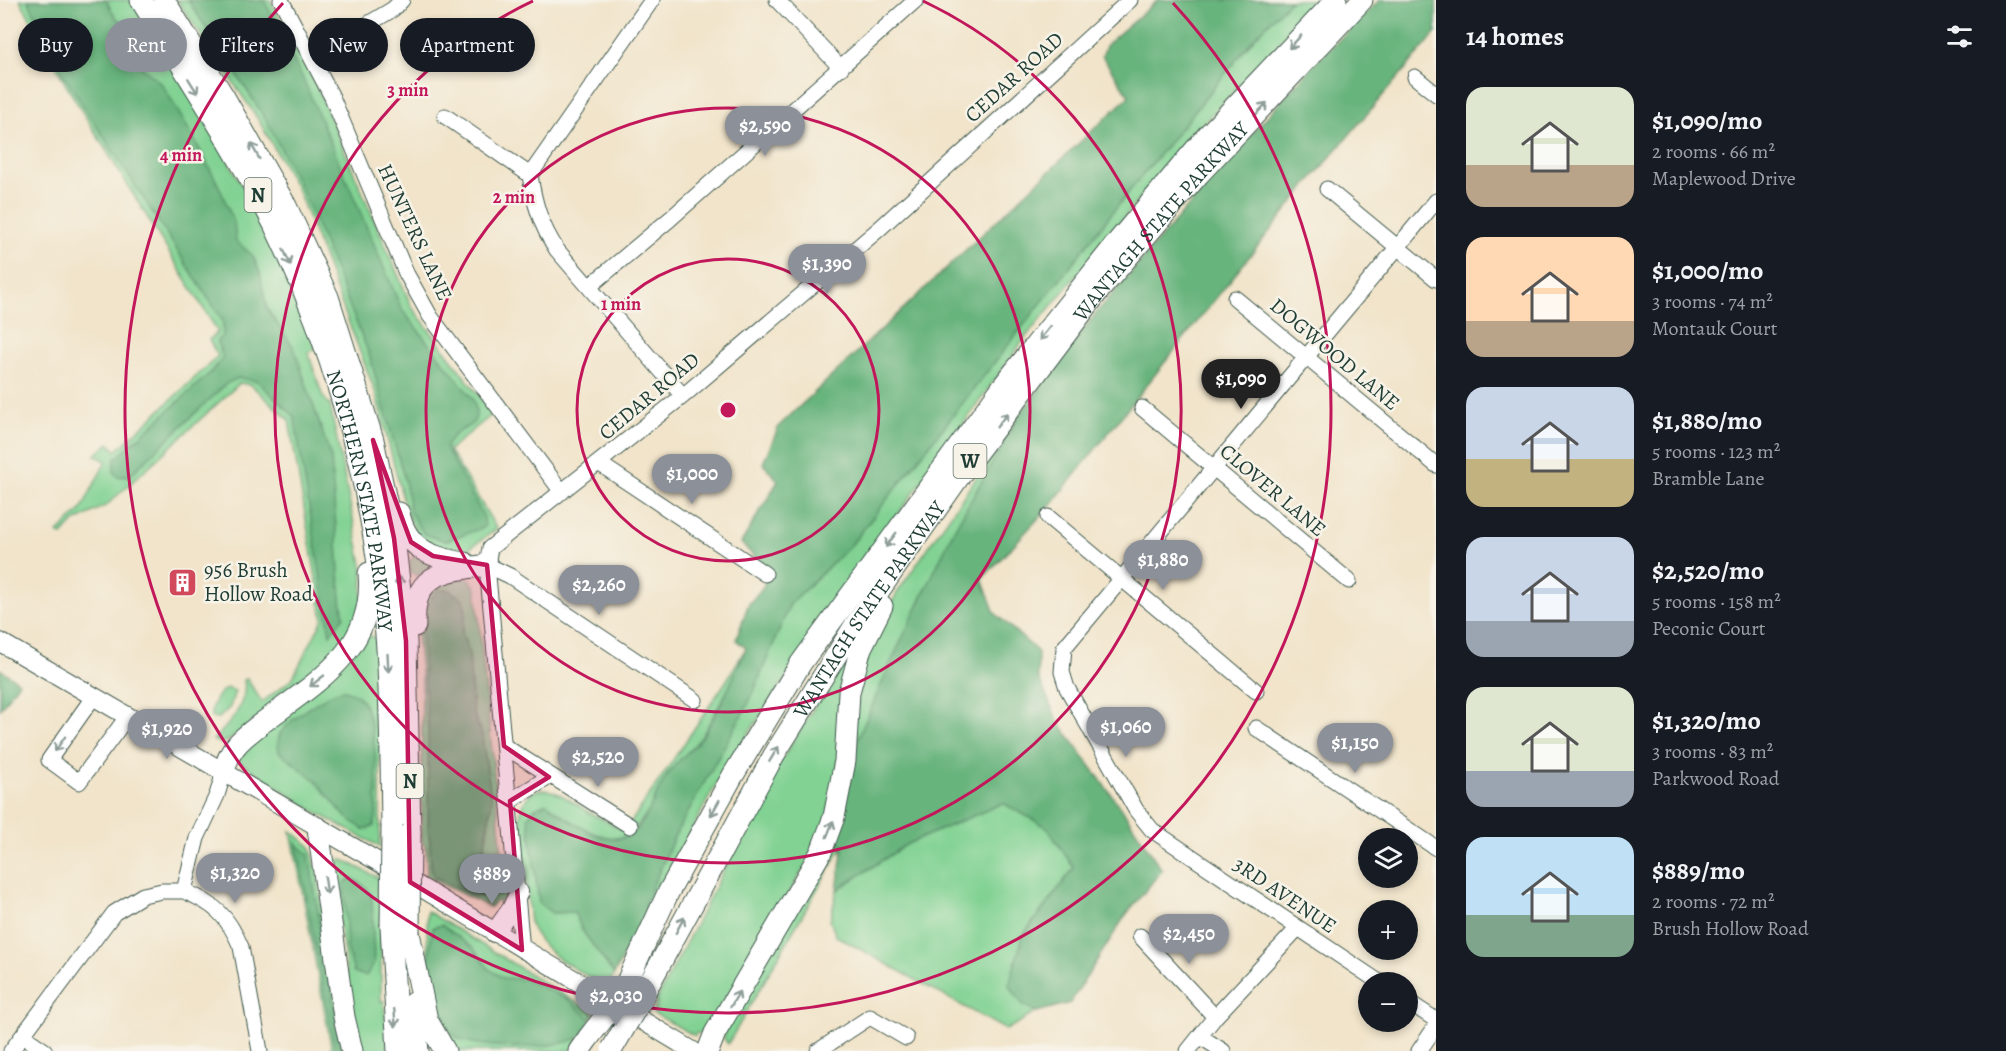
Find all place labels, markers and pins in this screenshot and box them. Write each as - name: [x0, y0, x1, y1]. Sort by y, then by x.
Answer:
- pin: $2,590: [716, 106, 814, 157]
- pin: $1,390: [778, 244, 876, 295]
- pin: $1,090: [1192, 359, 1290, 410]
- centre of rings: [718, 400, 738, 420]
- pin: $1,000: [643, 454, 741, 505]
- pin: $1,880: [1114, 540, 1212, 591]
- place label: 956 Brush Hollow Road: [204, 556, 314, 608]
- pin: $2,260: [550, 565, 648, 616]
- building icon: 956 Brush Hollow Road: [167, 566, 199, 598]
- pin: $1,060: [1077, 707, 1175, 758]
- pin: $1,920: [118, 709, 216, 760]
- pin: $1,150: [1306, 723, 1404, 774]
- pin: $2,520: [549, 737, 647, 788]
- pin: $1,320: [186, 853, 284, 904]
- pin: $889: [456, 854, 528, 905]
- pin: $2,450: [1140, 914, 1238, 965]
- pin: $2,030: [567, 976, 665, 1027]

